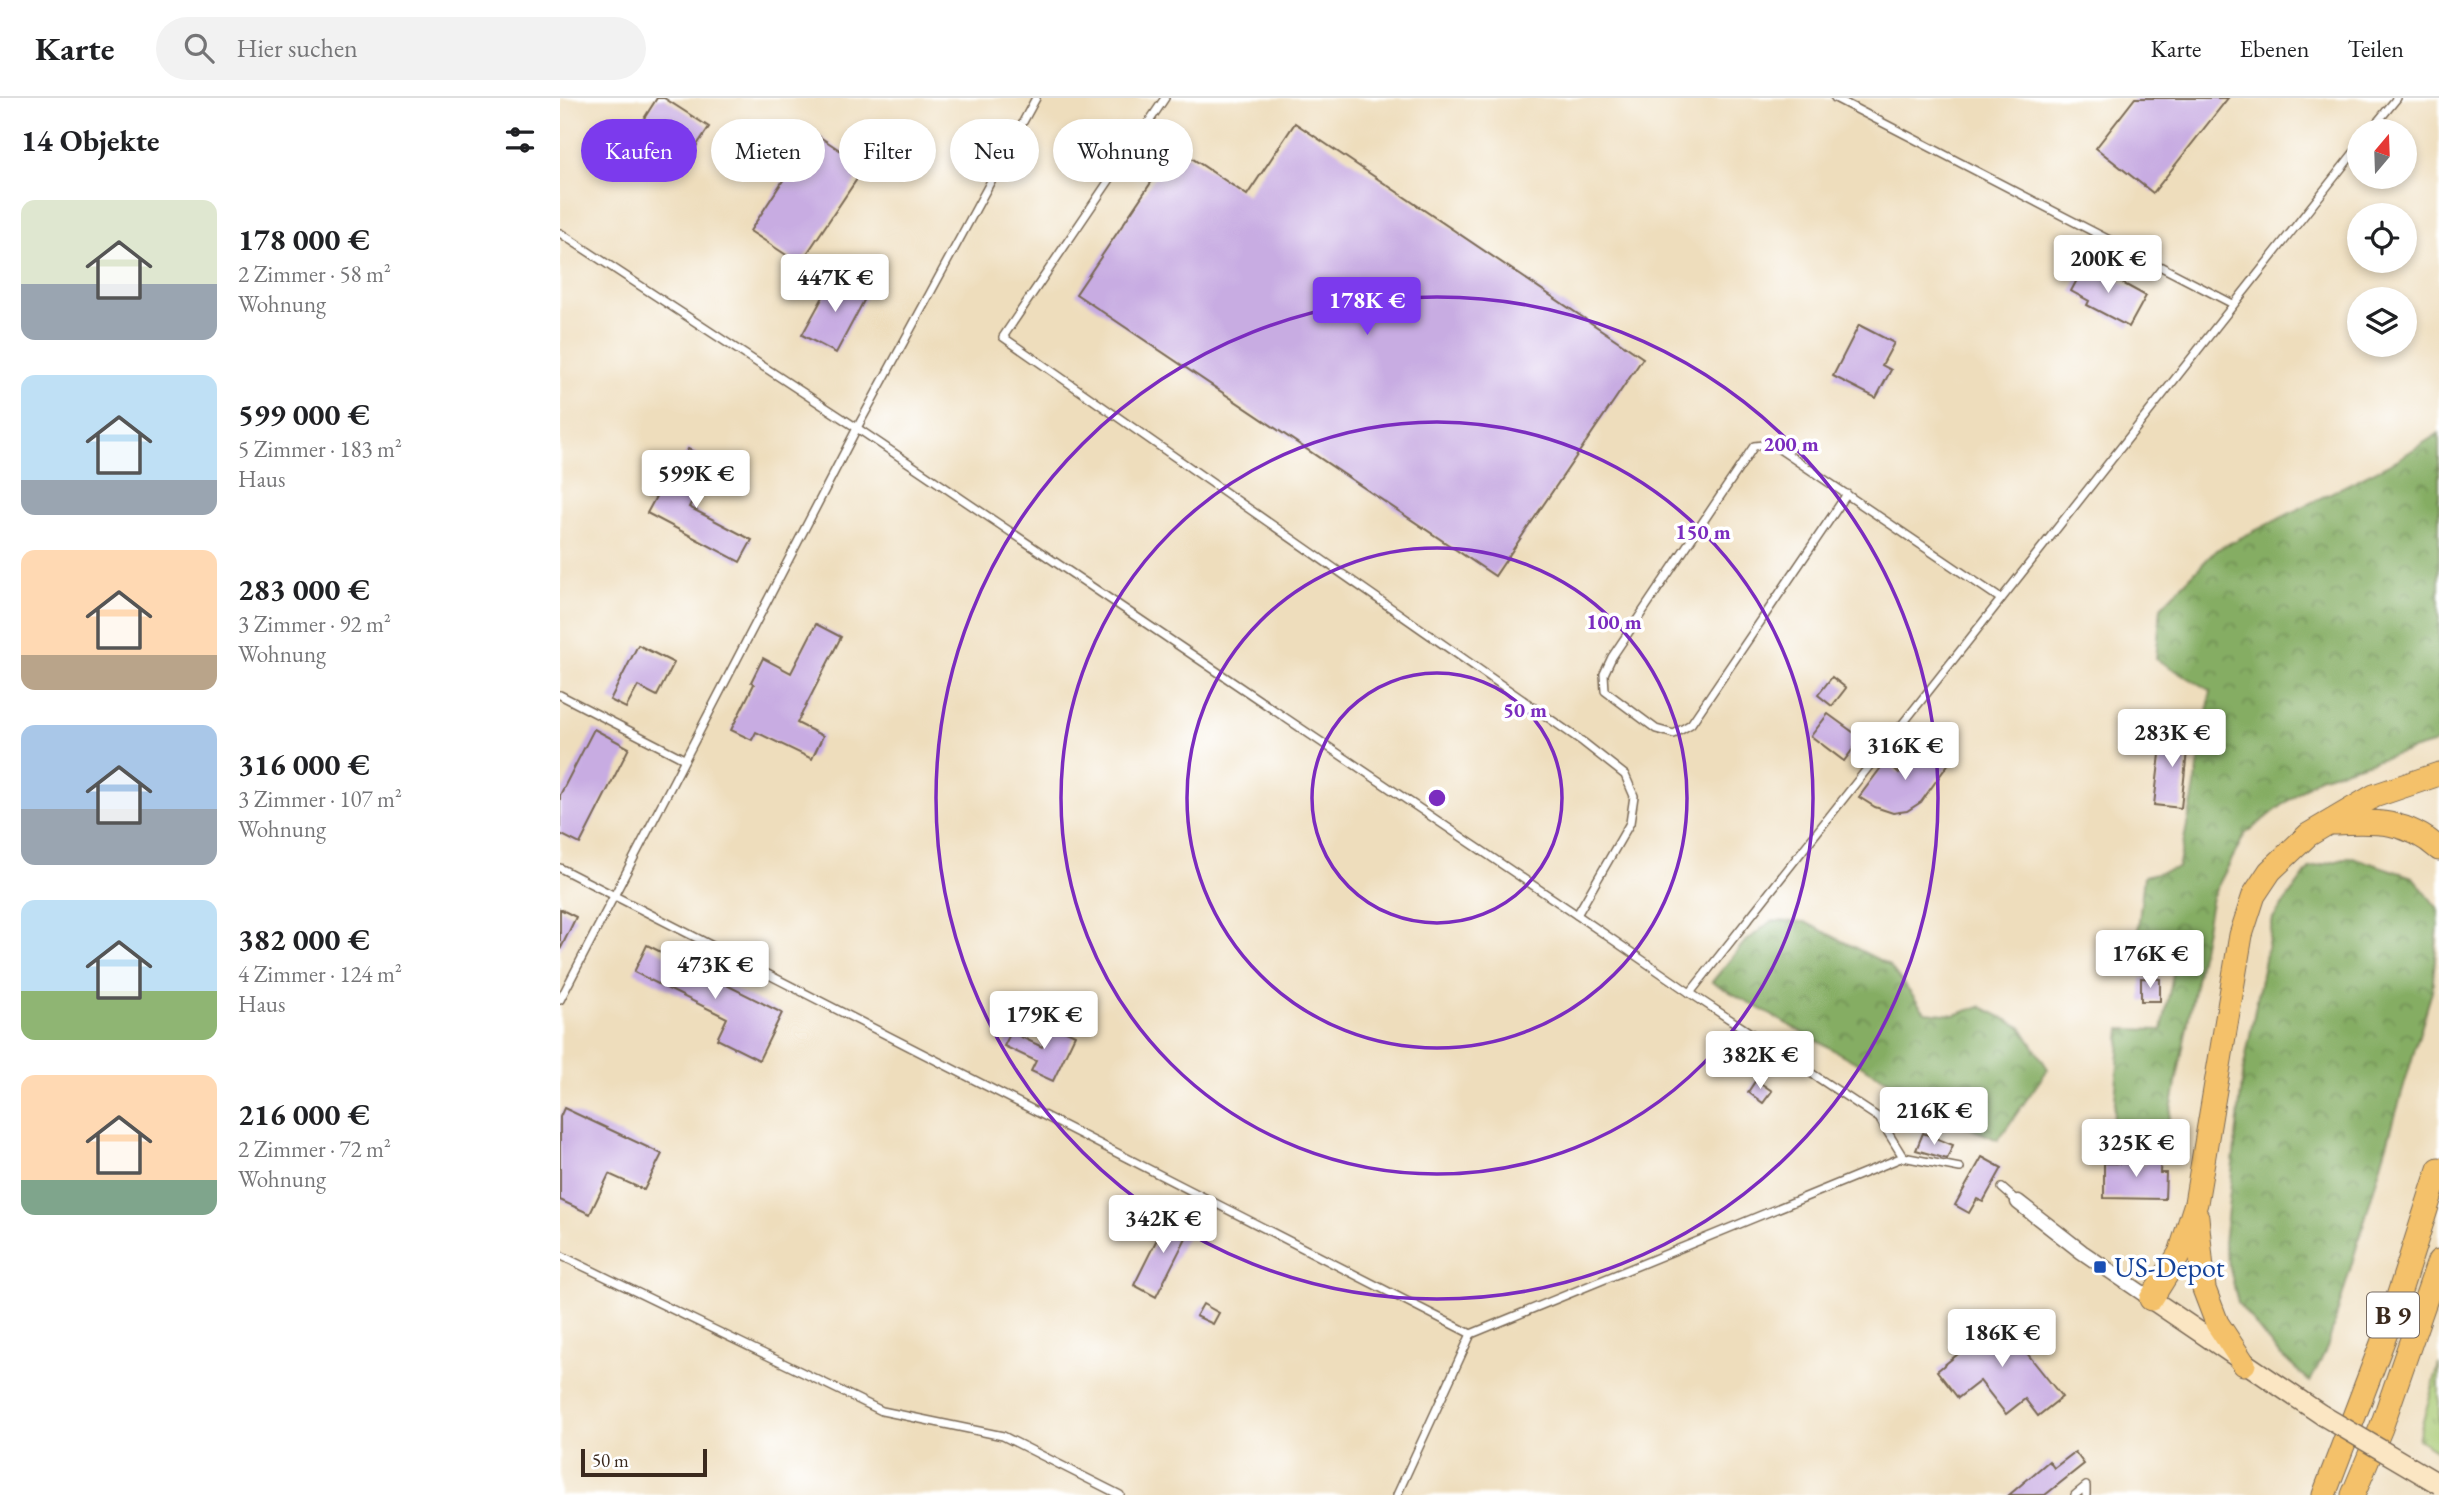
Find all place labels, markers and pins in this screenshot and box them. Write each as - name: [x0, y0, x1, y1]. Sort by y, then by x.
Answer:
- pin: 200K €: [2051, 236, 2165, 295]
- pin: 447K €: [778, 254, 892, 314]
- pin: 178K €: [1310, 278, 1424, 337]
- pin: 599K €: [639, 450, 753, 510]
- pin: 283K €: [2115, 710, 2229, 769]
- pin: 316K €: [1848, 722, 1962, 782]
- centre of rings: [1425, 786, 1449, 810]
- pin: 176K €: [2093, 930, 2207, 990]
- pin: 473K €: [658, 942, 772, 1001]
- pin: 179K €: [987, 992, 1101, 1051]
- pin: 382K €: [1703, 1032, 1817, 1091]
- pin: 216K €: [1877, 1088, 1991, 1147]
- pin: 325K €: [2079, 1119, 2193, 1179]
- pin: 342K €: [1106, 1196, 1220, 1255]
- place label: US-Depot: [2114, 1249, 2225, 1285]
- marker: US-Depot: [2092, 1259, 2108, 1275]
- pin: 186K €: [1945, 1310, 2059, 1369]

